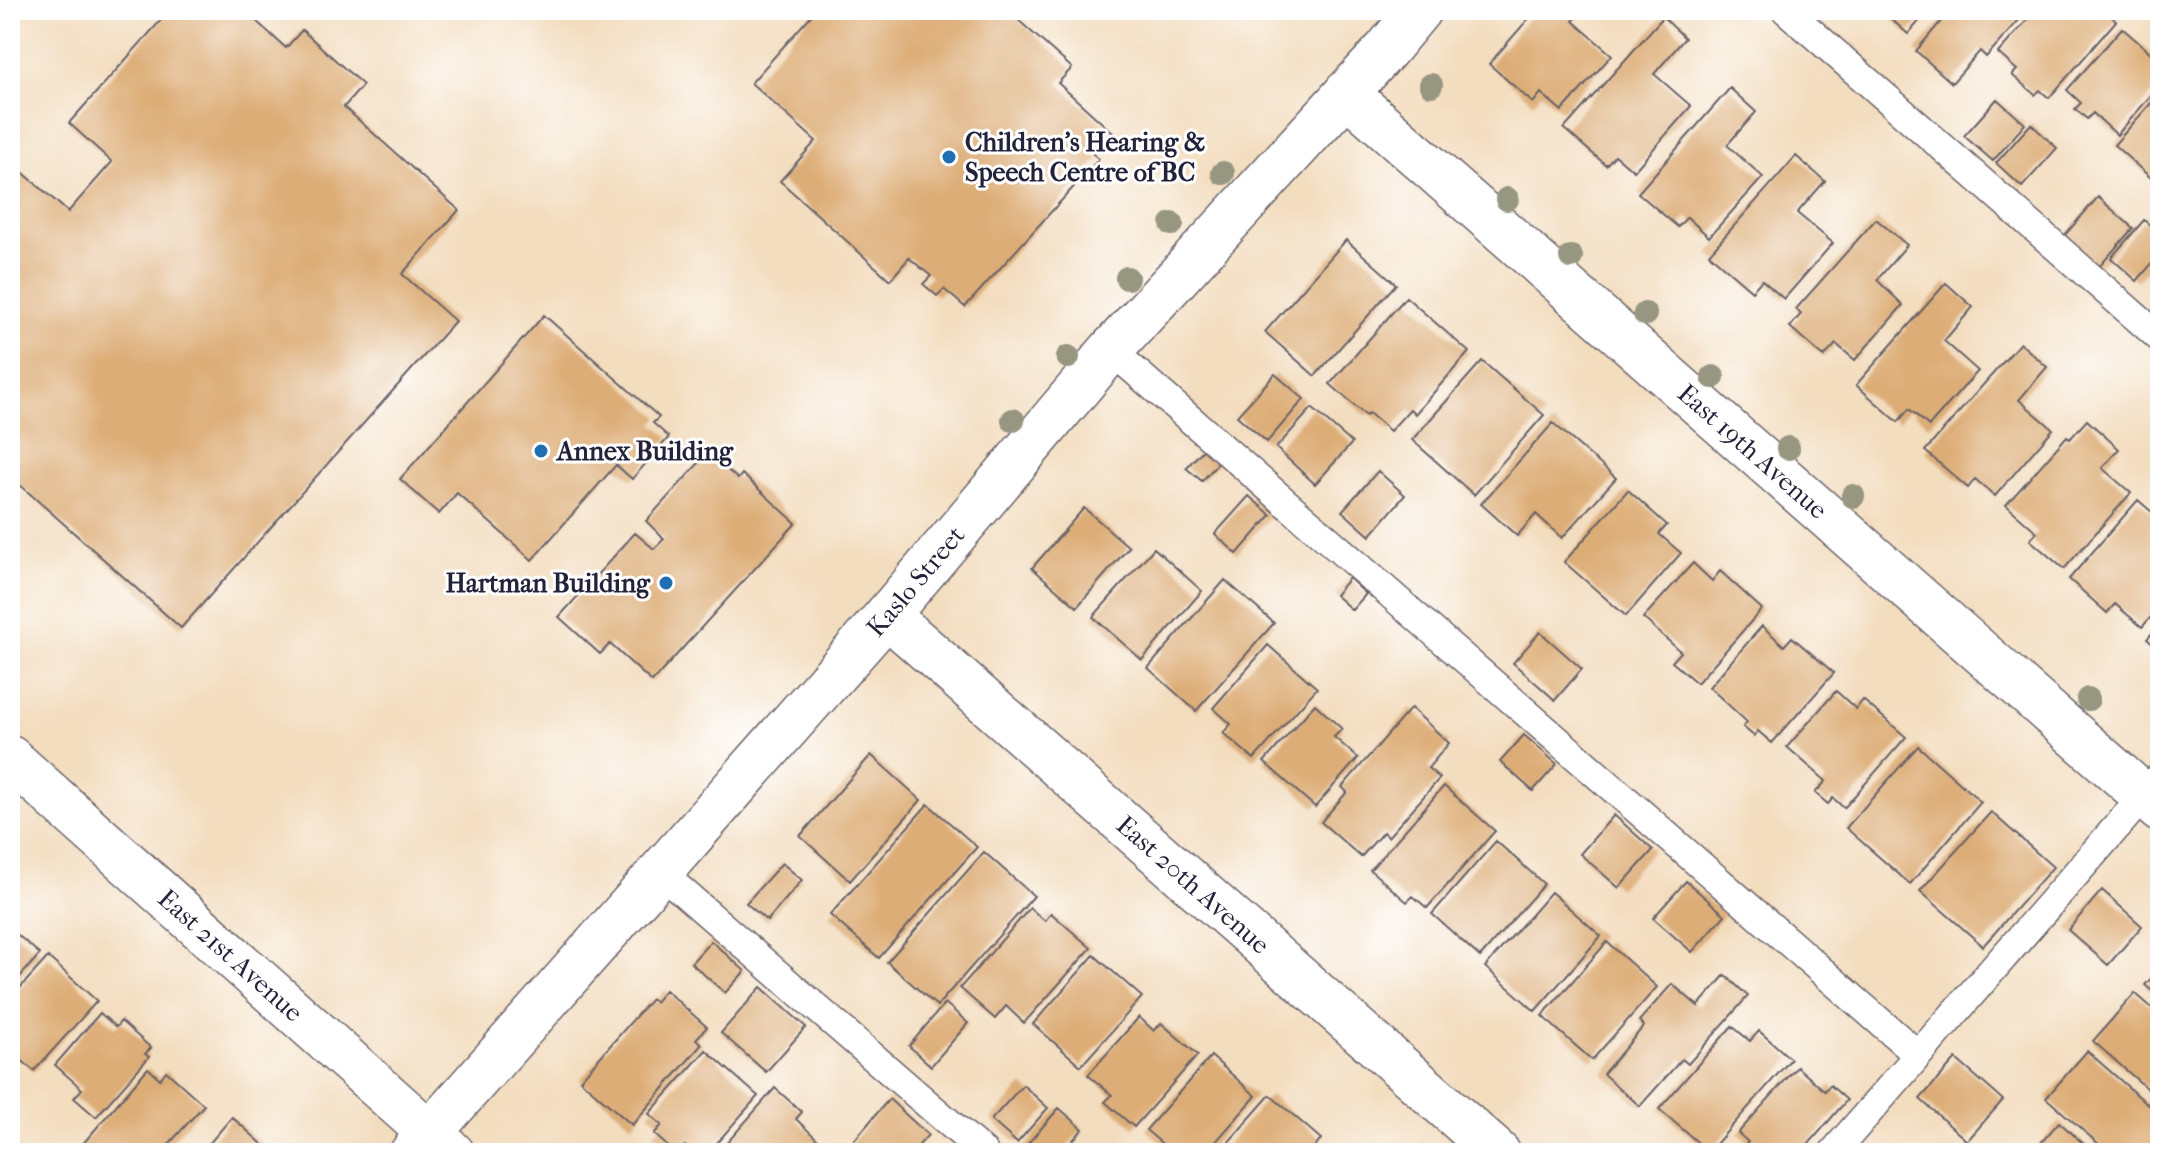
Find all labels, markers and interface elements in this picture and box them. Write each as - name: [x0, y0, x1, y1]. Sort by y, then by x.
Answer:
- place label: Children’s Hearing & Speech Centre of BC: [965, 127, 1205, 188]
- marker: Children’s Hearing & Speech Centre of BC: [940, 148, 958, 166]
- street label: East 19th Avenue: [1672, 377, 1834, 525]
- place label: Annex Building: [555, 436, 734, 467]
- marker: Annex Building: [532, 442, 550, 460]
- street label: Kaslo Street: [860, 519, 972, 643]
- place label: Hartman Building: [445, 568, 651, 599]
- marker: Hartman Building: [657, 574, 675, 592]
- street label: East 20th Avenue: [1110, 809, 1276, 960]
- street label: East 21st Avenue: [152, 883, 310, 1028]

